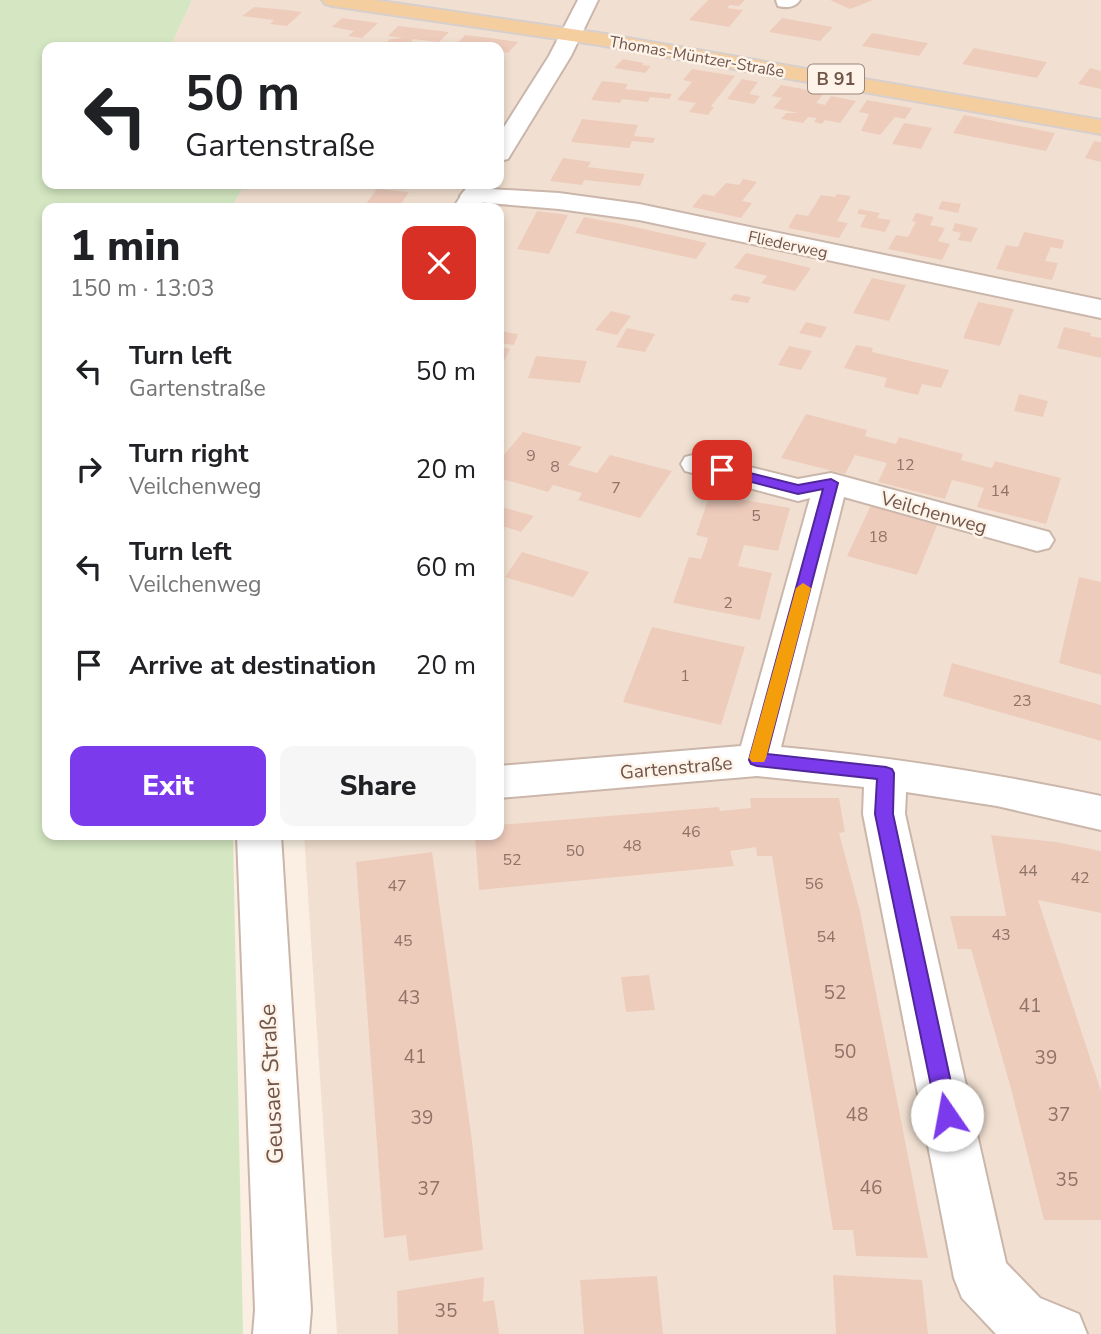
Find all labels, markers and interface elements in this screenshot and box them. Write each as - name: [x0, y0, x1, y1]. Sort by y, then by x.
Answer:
- street label: Thomas-Müntzer-Straße: [608, 31, 786, 83]
- text: 50 m: [185, 60, 300, 127]
- road number: B 91: [808, 64, 864, 94]
- icon: left: [70, 70, 161, 161]
- text: Gartenstraße: [185, 124, 375, 167]
- text: 1 min: [70, 218, 180, 275]
- button: close: [402, 226, 476, 300]
- street label: Fliederweg: [746, 226, 830, 264]
- text: 150 m · 13:03: [70, 273, 215, 304]
- text: Turn left: [129, 338, 232, 373]
- icon: left: [70, 352, 108, 390]
- text: 50 m: [416, 354, 476, 389]
- text: Gartenstraße: [129, 373, 266, 404]
- text: Turn right: [129, 436, 248, 471]
- pin: [692, 440, 752, 500]
- house number: 9: [526, 445, 536, 467]
- icon: right: [70, 450, 108, 488]
- icon: arrive: [703, 451, 741, 489]
- text: 20 m: [416, 452, 476, 487]
- house number: 12: [895, 454, 915, 476]
- house number: 8: [550, 456, 560, 478]
- text: Veilchenweg: [129, 471, 262, 502]
- house number: 7: [611, 477, 621, 499]
- house number: 14: [990, 480, 1010, 502]
- street label: Veilchenweg: [877, 485, 990, 541]
- house number: 5: [751, 505, 761, 527]
- house number: 18: [868, 526, 888, 548]
- text: Turn left: [129, 534, 232, 569]
- icon: left: [70, 548, 108, 586]
- text: 60 m: [416, 550, 476, 585]
- text: Veilchenweg: [129, 569, 262, 600]
- house number: 2: [723, 592, 733, 614]
- icon: arrive: [70, 646, 108, 684]
- text: Arrive at destination: [129, 648, 376, 683]
- text: 20 m: [416, 648, 476, 683]
- house number: 1: [680, 665, 690, 687]
- house number: 23: [1012, 690, 1032, 712]
- button: Exit: [70, 746, 266, 826]
- button: Share: [280, 746, 476, 826]
- street label: Gartenstraße: [619, 750, 733, 786]
- house number: 46: [681, 821, 701, 843]
- house number: 48: [622, 835, 642, 857]
- house number: 50: [565, 840, 585, 862]
- house number: 52: [502, 849, 522, 871]
- house number: 44: [1018, 860, 1038, 882]
- house number: 42: [1070, 867, 1090, 889]
- house number: 56: [804, 873, 824, 895]
- house number: 47: [387, 875, 407, 897]
- house number: 43: [991, 924, 1011, 946]
- house number: 54: [816, 926, 836, 948]
- house number: 45: [393, 930, 413, 952]
- house number: 52: [824, 980, 846, 1006]
- house number: 43: [398, 985, 420, 1011]
- house number: 41: [1019, 993, 1041, 1019]
- street label: Geusaer Straße: [252, 1003, 291, 1165]
- house number: 50: [834, 1039, 856, 1065]
- house number: 41: [404, 1044, 426, 1070]
- house number: 39: [1035, 1045, 1057, 1071]
- position arrow: [910, 1078, 984, 1152]
- house number: 48: [846, 1102, 868, 1128]
- house number: 37: [1048, 1102, 1070, 1128]
- house number: 39: [411, 1105, 433, 1131]
- house number: 35: [1056, 1167, 1078, 1193]
- house number: 46: [860, 1175, 882, 1201]
- house number: 37: [418, 1176, 440, 1202]
- house number: 35: [435, 1298, 457, 1324]

